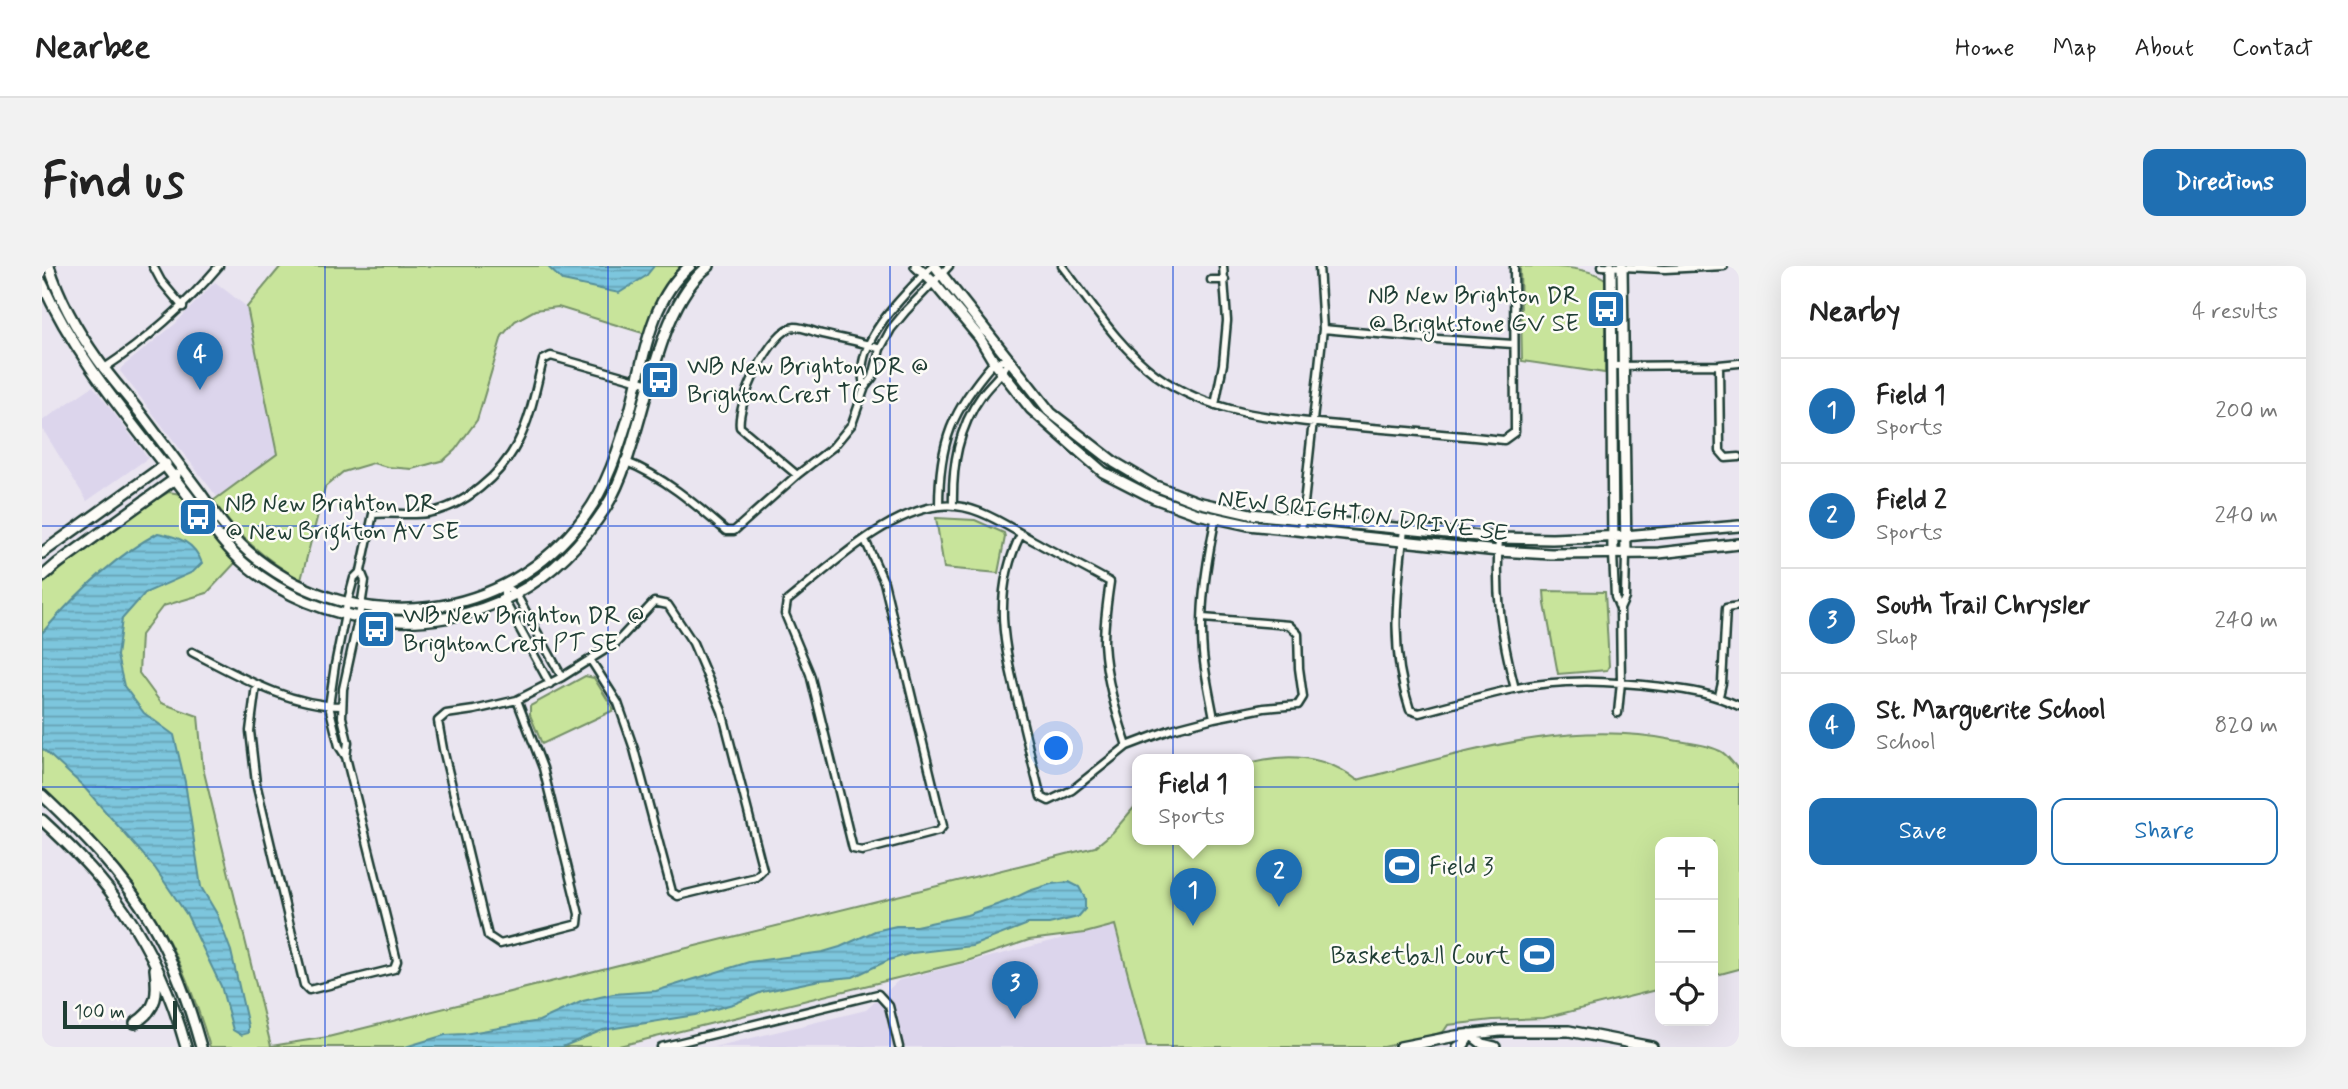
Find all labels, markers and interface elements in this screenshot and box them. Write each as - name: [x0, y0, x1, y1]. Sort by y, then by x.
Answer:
- text: Nearbee: [35, 26, 150, 70]
- text: Home: [1955, 33, 2015, 64]
- text: Map: [2053, 33, 2097, 64]
- text: About: [2135, 33, 2194, 64]
- text: Contact: [2232, 33, 2313, 64]
- button: Directions: [2143, 149, 2306, 216]
- text: Find us: [42, 150, 185, 215]
- place label: NB New Brighton DR @ Brightstone GV SE: [1368, 281, 1579, 342]
- bus stop icon: NB New Brighton DR @ Brightstone GV SE: [1585, 288, 1627, 330]
- text: Nearby: [1809, 292, 1900, 331]
- text: 4 results: [2192, 297, 2278, 327]
- pin: 4: [177, 332, 223, 390]
- place label: WB New Brighton DR @ BrightonCrest TC SE: [687, 352, 928, 413]
- bus stop icon: WB New Brighton DR @ BrightonCrest TC SE: [639, 359, 681, 401]
- text: Field 1: [1876, 379, 1946, 413]
- text: 1: [1827, 396, 1837, 426]
- text: 200 m: [2215, 396, 2278, 426]
- text: Sports: [1876, 413, 1943, 443]
- street label: NEW BRIGHTON DRIVE SE: [1216, 483, 1510, 550]
- text: Field 2: [1876, 484, 1947, 518]
- place label: NB New Brighton DR @ New Brighton AV SE: [225, 489, 459, 551]
- bus stop icon: NB New Brighton DR @ New Brighton AV SE: [177, 496, 219, 538]
- text: 2: [1826, 501, 1838, 531]
- text: 240 m: [2214, 501, 2278, 531]
- text: Sports: [1876, 518, 1943, 548]
- text: South Trail Chrysler: [1876, 589, 2091, 623]
- place label: WB New Brighton DR @ BrightonCrest PT SE: [403, 601, 644, 662]
- text: 3: [1827, 606, 1837, 636]
- text: 240 m: [2214, 606, 2278, 636]
- bus stop icon: WB New Brighton DR @ BrightonCrest PT SE: [355, 608, 397, 650]
- text: Shop: [1876, 623, 1918, 653]
- text: St. Marguerite School: [1876, 694, 2106, 728]
- text: 4: [1825, 711, 1839, 741]
- text: 820 m: [2215, 711, 2278, 741]
- text: School: [1876, 728, 1936, 758]
- your location: [1039, 731, 1073, 765]
- popup: [1132, 754, 1254, 845]
- text: Field 1: [1158, 768, 1228, 802]
- button: Save: [1809, 798, 2037, 865]
- button: Share: [2051, 798, 2278, 865]
- text: Sports: [1158, 802, 1225, 832]
- map controls: [1655, 837, 1718, 1026]
- button: +: [1655, 837, 1718, 900]
- sports icon: Field 3: [1381, 845, 1423, 887]
- pin: 2: [1256, 849, 1302, 907]
- place label: Field 3: [1429, 852, 1494, 883]
- pin: 1: [1170, 868, 1216, 926]
- button: −: [1655, 900, 1718, 963]
- sports icon: Basketball Court: [1516, 934, 1558, 976]
- place label: Basketball Court: [1330, 941, 1510, 972]
- pin: 3: [992, 961, 1038, 1019]
- button: locate: [1655, 963, 1718, 1026]
- scale bar: [63, 998, 177, 1030]
- text: 100 m: [74, 1000, 125, 1025]

